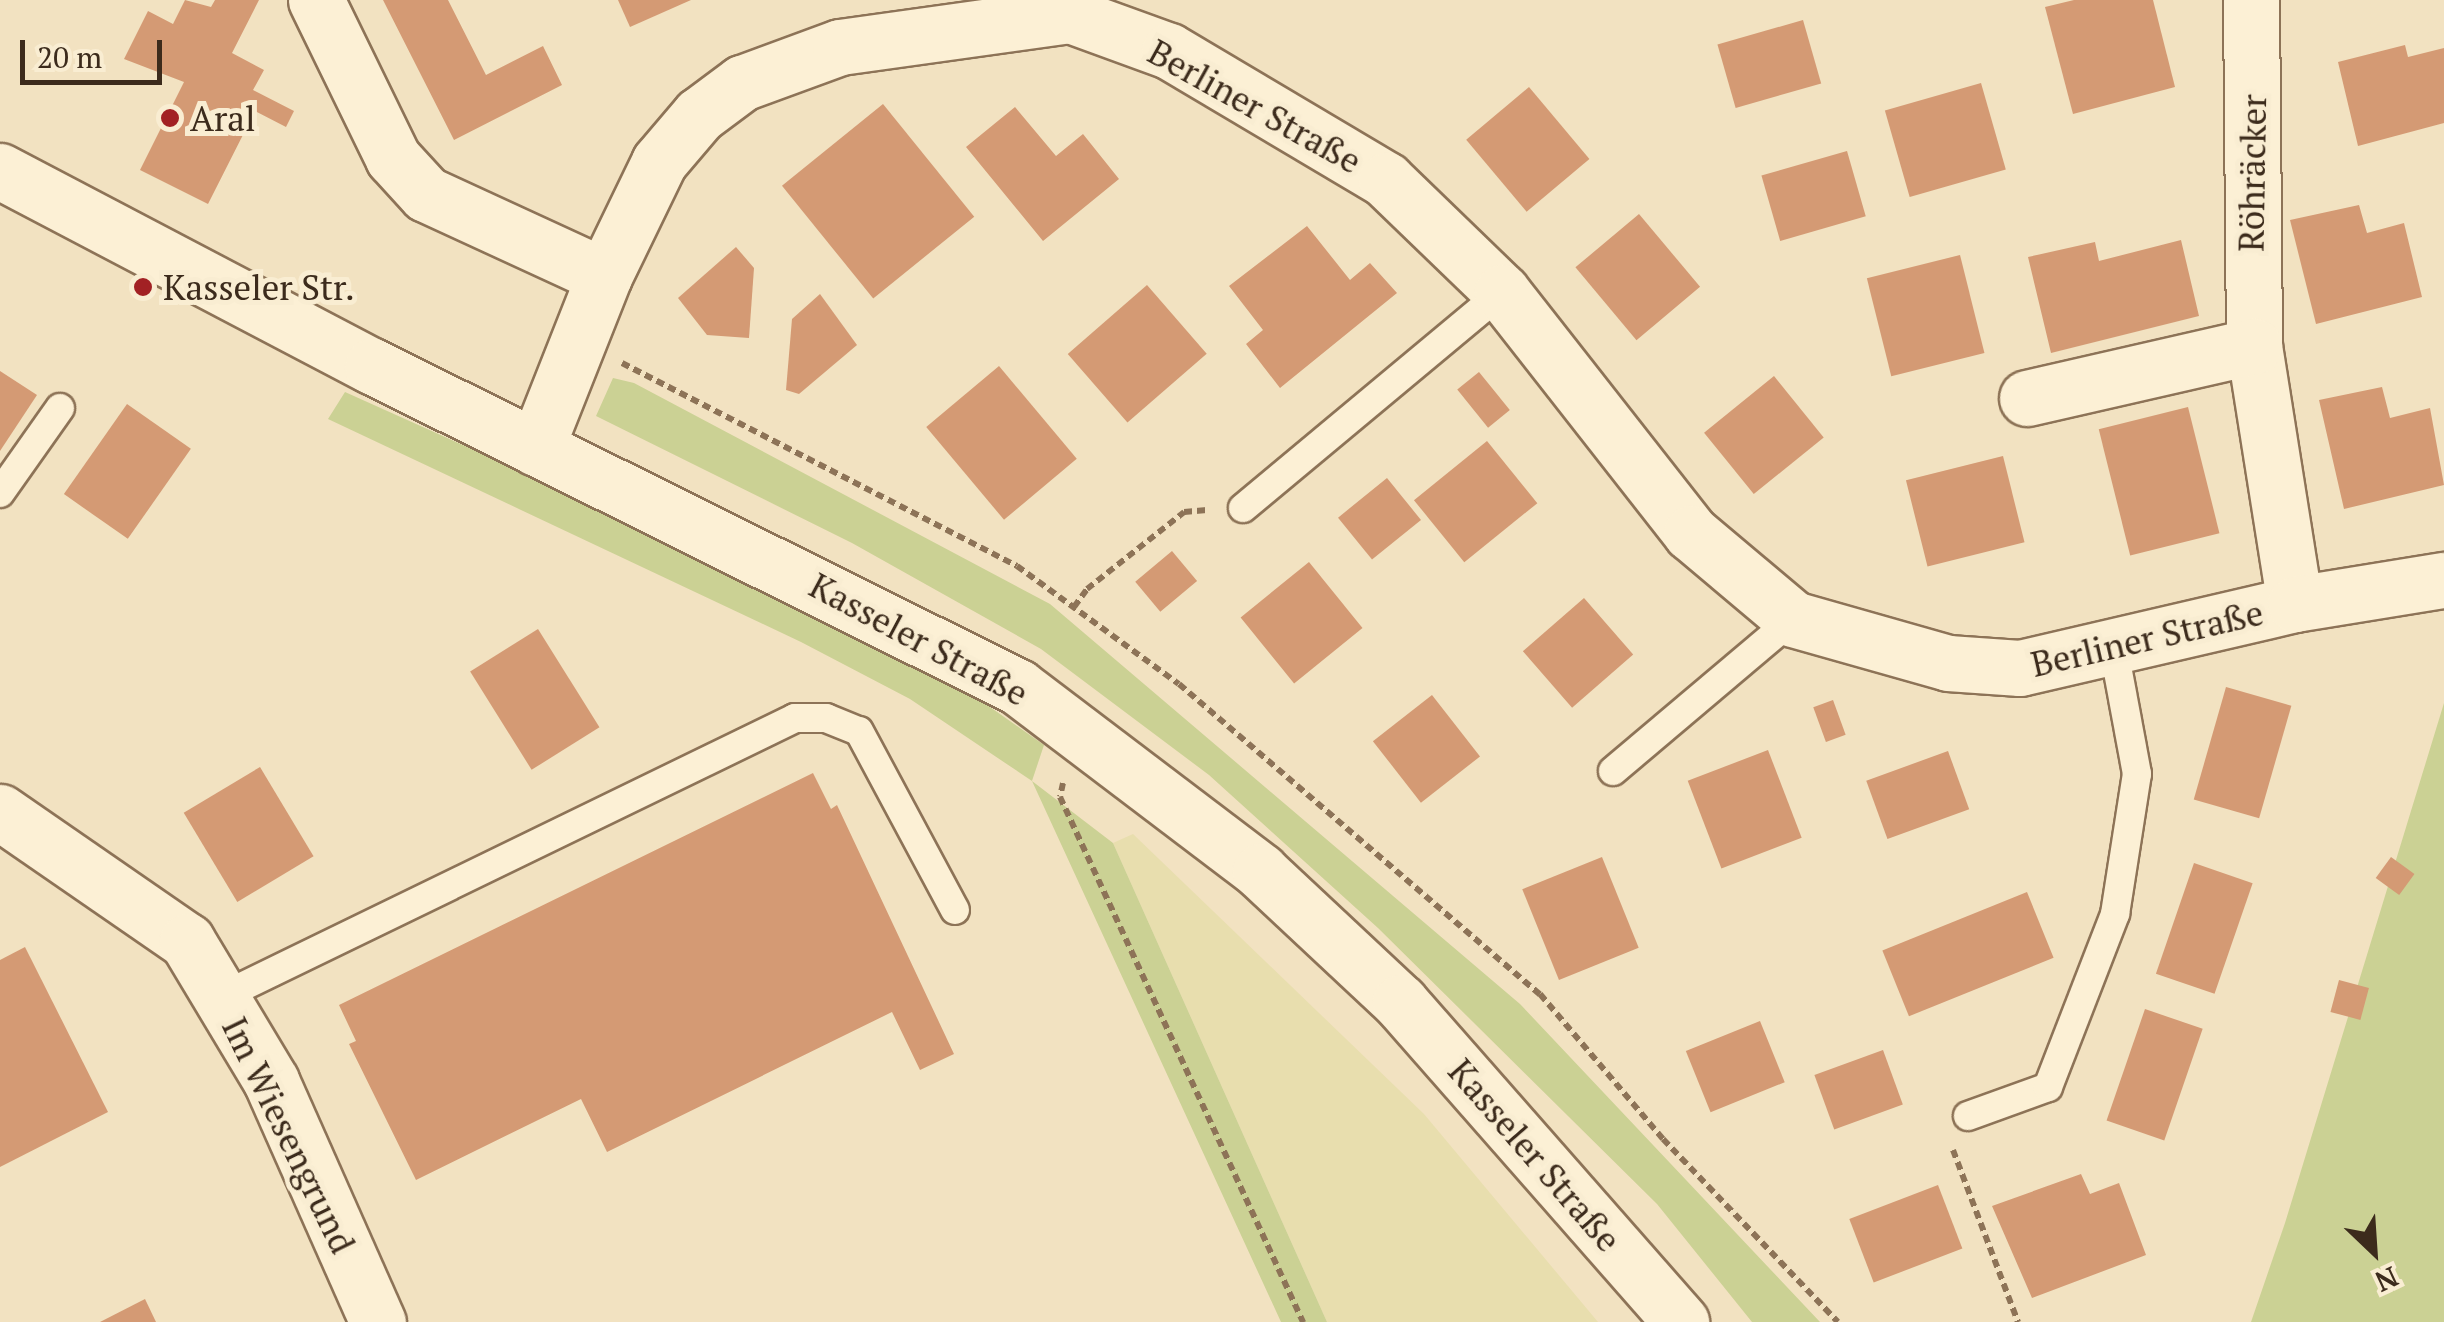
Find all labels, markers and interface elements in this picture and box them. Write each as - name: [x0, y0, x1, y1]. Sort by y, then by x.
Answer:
- scale bar: [25, 20, 168, 82]
- street label: Berliner Straße: [1141, 30, 1369, 182]
- text: 20 m: [37, 37, 102, 77]
- street label: Röhräcker: [2230, 94, 2274, 252]
- place label: Aral: [190, 97, 256, 139]
- marker: Aral: [159, 107, 181, 129]
- place label: Kasseler Str.: [163, 266, 355, 308]
- marker: Kasseler Str.: [132, 276, 154, 298]
- street label: Kasseler Straße: [803, 564, 1035, 714]
- street label: Berliner Straße: [2027, 591, 2267, 685]
- street label: Im Wiesengrund: [214, 1010, 364, 1260]
- street label: Kasseler Straße: [1440, 1050, 1630, 1260]
- north arrow: [2324, 1202, 2424, 1302]
- text: N: [2369, 1258, 2404, 1301]

